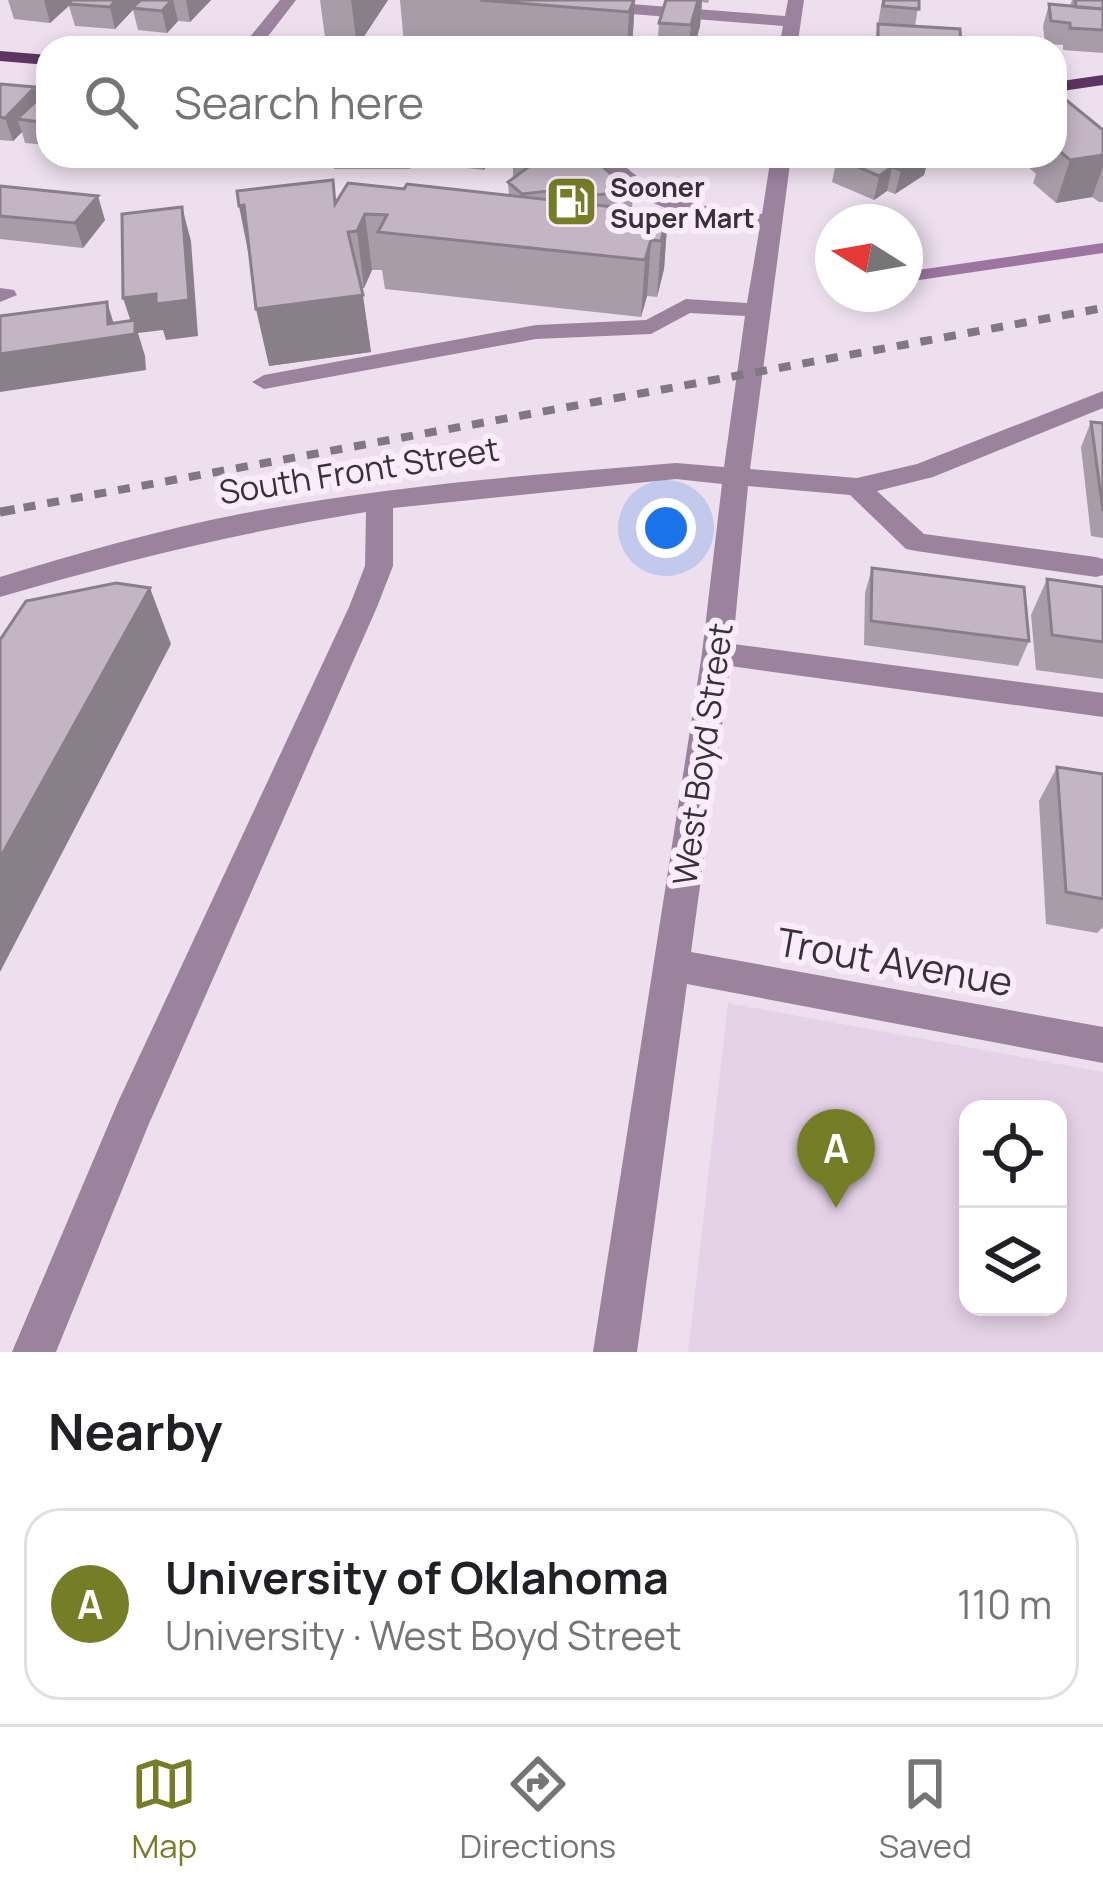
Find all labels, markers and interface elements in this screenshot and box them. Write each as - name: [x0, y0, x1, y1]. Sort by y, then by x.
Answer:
- search box: [36, 36, 1067, 168]
- icon: search: [78, 69, 144, 135]
- text: Search here: [174, 71, 424, 133]
- place label: Sooner Super Mart: [610, 168, 755, 236]
- fuel station icon: Sooner Super Mart: [543, 174, 599, 230]
- north arrow: [815, 204, 923, 312]
- street label: South Front Street: [216, 426, 502, 514]
- your location: [636, 498, 696, 558]
- street label: West Boyd Street: [661, 620, 743, 888]
- street label: Trout Avenue: [773, 914, 1017, 1008]
- map controls: [959, 1100, 1067, 1316]
- button: locate: [959, 1100, 1067, 1208]
- pin: A: [797, 1109, 875, 1208]
- button: layers: [959, 1208, 1067, 1316]
- text: Nearby: [48, 1396, 223, 1465]
- text: University of Oklahoma: [165, 1546, 669, 1608]
- text: A: [77, 1577, 103, 1631]
- text: 110 m: [957, 1577, 1052, 1631]
- text: University · West Boyd Street: [165, 1608, 682, 1662]
- tab: Map: [131, 1751, 197, 1868]
- tab: Directions: [460, 1751, 616, 1868]
- tab: Saved: [879, 1751, 972, 1868]

